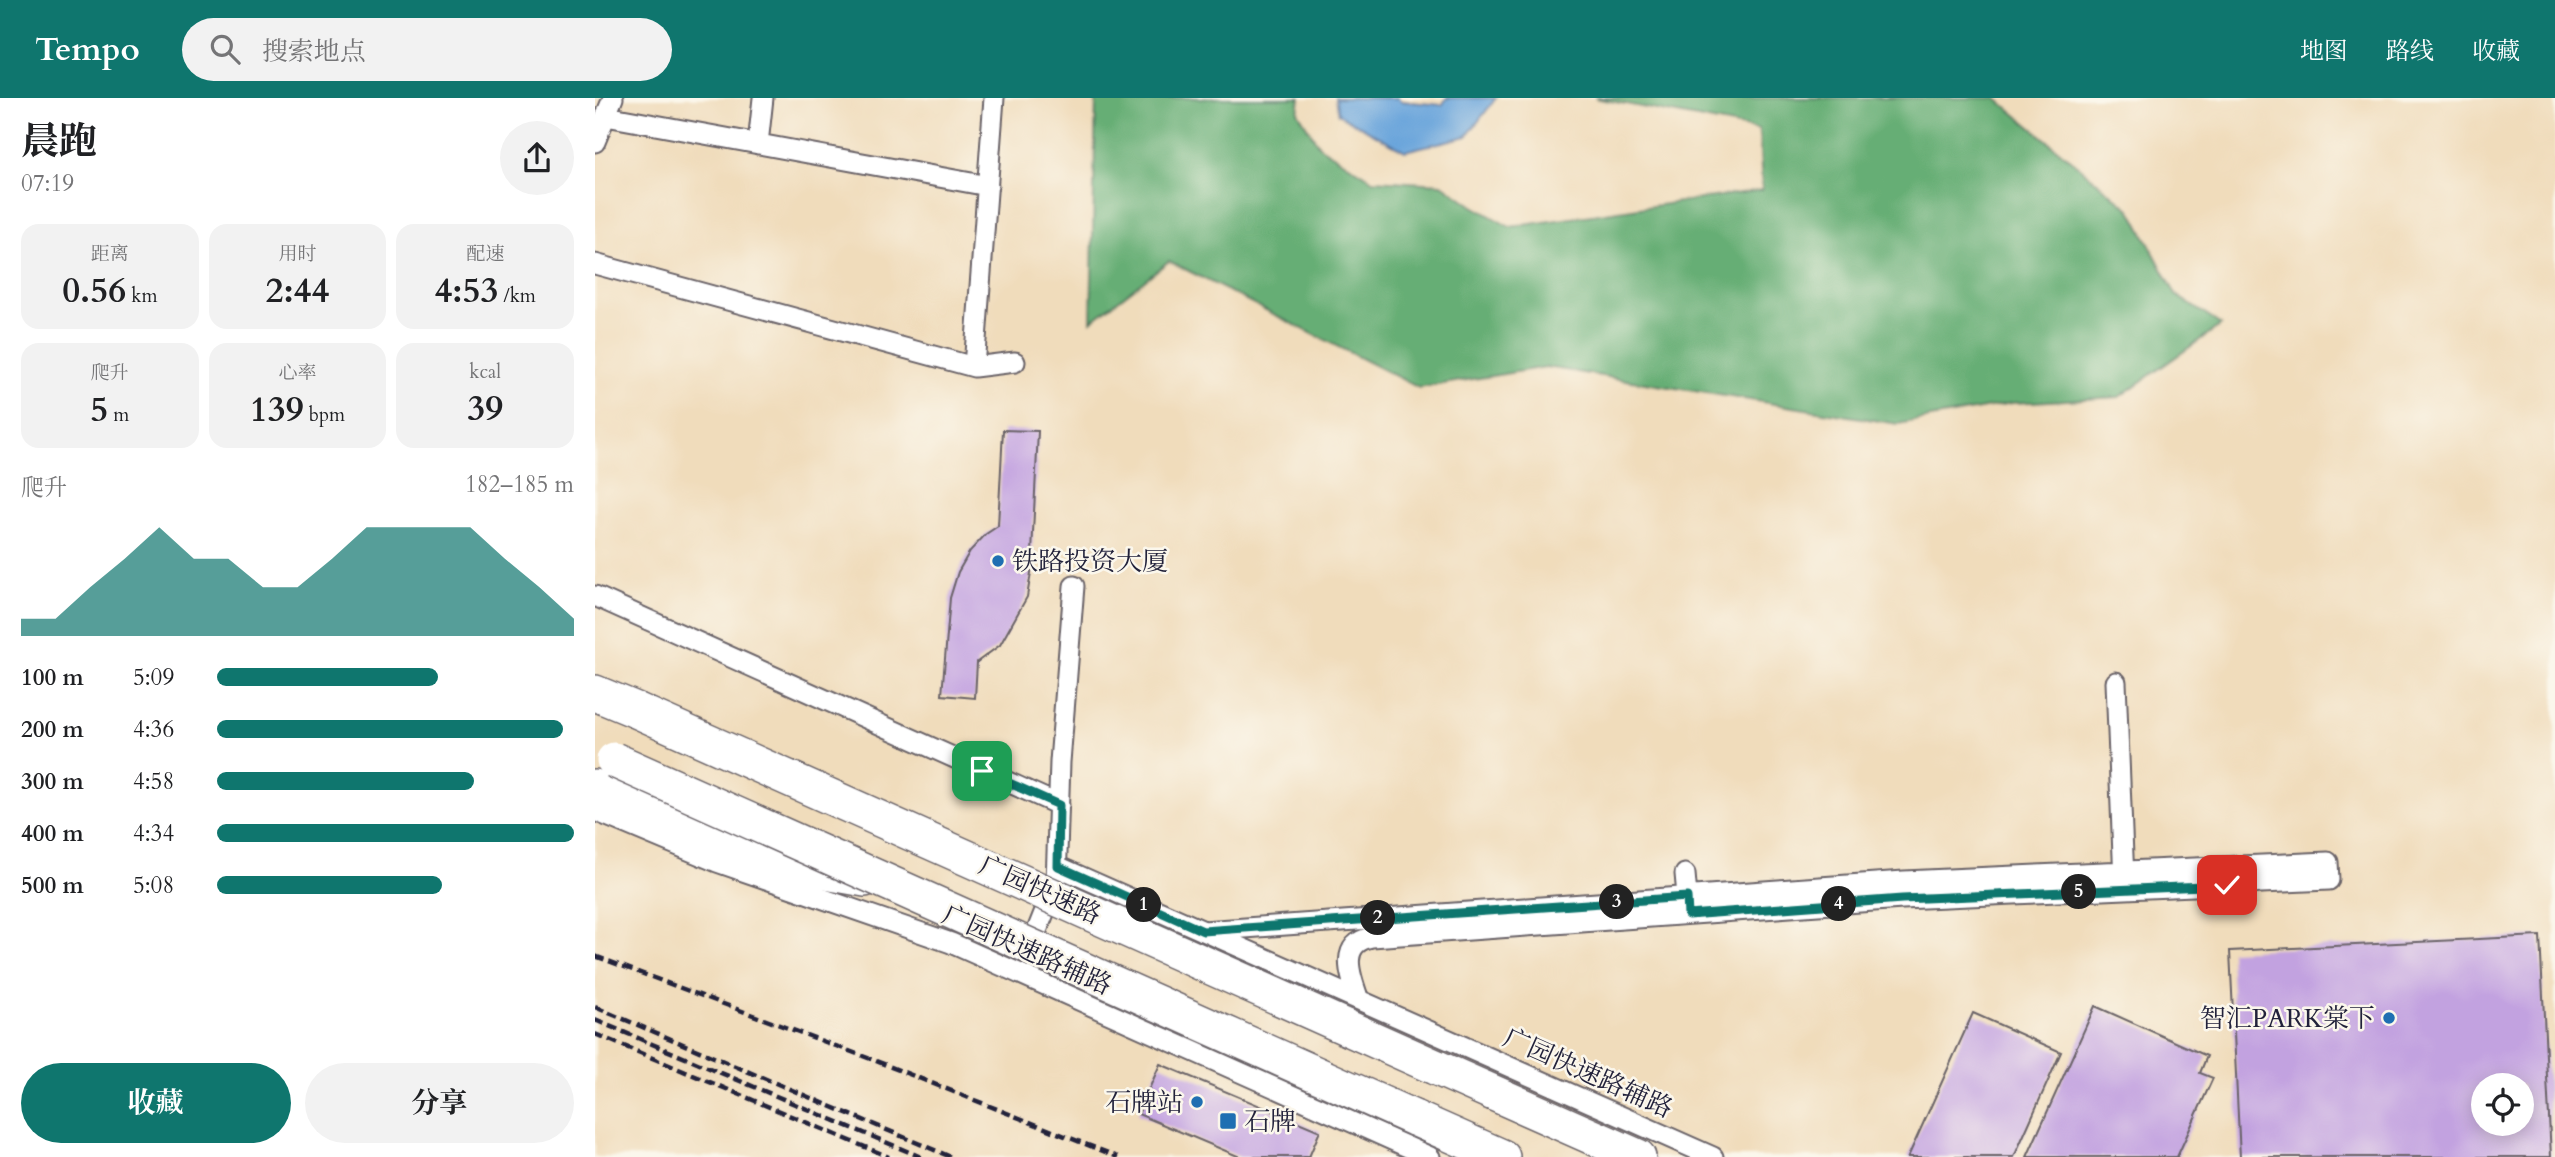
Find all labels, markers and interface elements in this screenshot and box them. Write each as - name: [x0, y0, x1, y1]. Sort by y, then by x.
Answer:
- search box: [182, 18, 672, 81]
- text: Tempo: [35, 27, 140, 72]
- icon: search: [206, 30, 244, 68]
- text: 搜索地点: [262, 34, 366, 69]
- text: 地图: [2300, 35, 2348, 68]
- text: 路线: [2386, 35, 2434, 68]
- text: 收藏: [2472, 35, 2520, 68]
- text: 晨跑: [21, 116, 97, 168]
- button: share: [500, 121, 574, 195]
- text: 07:19: [21, 168, 74, 199]
- text: 距离: [91, 241, 129, 267]
- text: 用时: [278, 241, 317, 267]
- text: 配速: [466, 241, 504, 267]
- text: 0.56: [62, 267, 126, 315]
- text: 2:44: [266, 267, 329, 315]
- text: 4:53: [434, 267, 498, 315]
- text: km: [126, 283, 157, 309]
- text: /km: [498, 283, 536, 309]
- text: kcal: [469, 359, 501, 385]
- text: 爬升: [91, 360, 129, 386]
- text: 心率: [278, 360, 317, 386]
- text: 39: [467, 385, 503, 433]
- text: 5: [90, 386, 108, 434]
- text: 139: [250, 386, 304, 434]
- text: m: [108, 402, 129, 428]
- text: bpm: [304, 402, 345, 428]
- text: 182–185 m: [465, 469, 574, 500]
- text: 爬升: [21, 472, 67, 503]
- place label: 铁路投资大厦: [1012, 544, 1168, 579]
- marker: 铁路投资大厦: [990, 553, 1006, 569]
- text: 100 m: [21, 662, 84, 693]
- text: 5:09: [133, 662, 174, 693]
- text: 200 m: [21, 714, 84, 745]
- text: 4:36: [133, 714, 174, 745]
- pin: [952, 741, 1012, 801]
- icon: arrive: [963, 752, 1001, 790]
- text: 300 m: [21, 766, 84, 797]
- text: 4:58: [133, 766, 174, 797]
- text: 400 m: [21, 818, 84, 849]
- text: 4:34: [133, 818, 174, 849]
- street label: 广园快速路: [973, 848, 1107, 932]
- pin: [2197, 855, 2257, 915]
- icon: check: [2208, 866, 2246, 904]
- text: 500 m: [21, 870, 84, 901]
- text: 5:08: [133, 870, 174, 901]
- pin: 5: [2061, 874, 2097, 910]
- text: 5: [2074, 878, 2083, 904]
- pin: 3: [1599, 884, 1635, 920]
- pin: 4: [1821, 886, 1857, 922]
- pin: 1: [1127, 888, 1161, 922]
- text: 3: [1612, 888, 1621, 914]
- text: 4: [1834, 890, 1843, 916]
- text: 1: [1139, 891, 1148, 917]
- street label: 广园快速路辅路: [937, 897, 1117, 1003]
- pin: 2: [1361, 900, 1395, 936]
- text: 2: [1373, 904, 1382, 930]
- place label: 智汇PARK棠下: [2200, 1001, 2375, 1036]
- marker: 智汇PARK棠下: [2381, 1010, 2397, 1026]
- street label: 广园快速路辅路: [1498, 1020, 1678, 1126]
- button: 收藏: [21, 1063, 291, 1143]
- button: 分享: [305, 1063, 574, 1143]
- map controls: [2471, 1073, 2534, 1136]
- button: locate: [2471, 1073, 2534, 1136]
- place label: 石牌站: [1105, 1085, 1183, 1120]
- marker: 石牌站: [1189, 1094, 1205, 1110]
- place label: 石牌: [1244, 1104, 1296, 1139]
- marker: 石牌: [1218, 1111, 1238, 1131]

